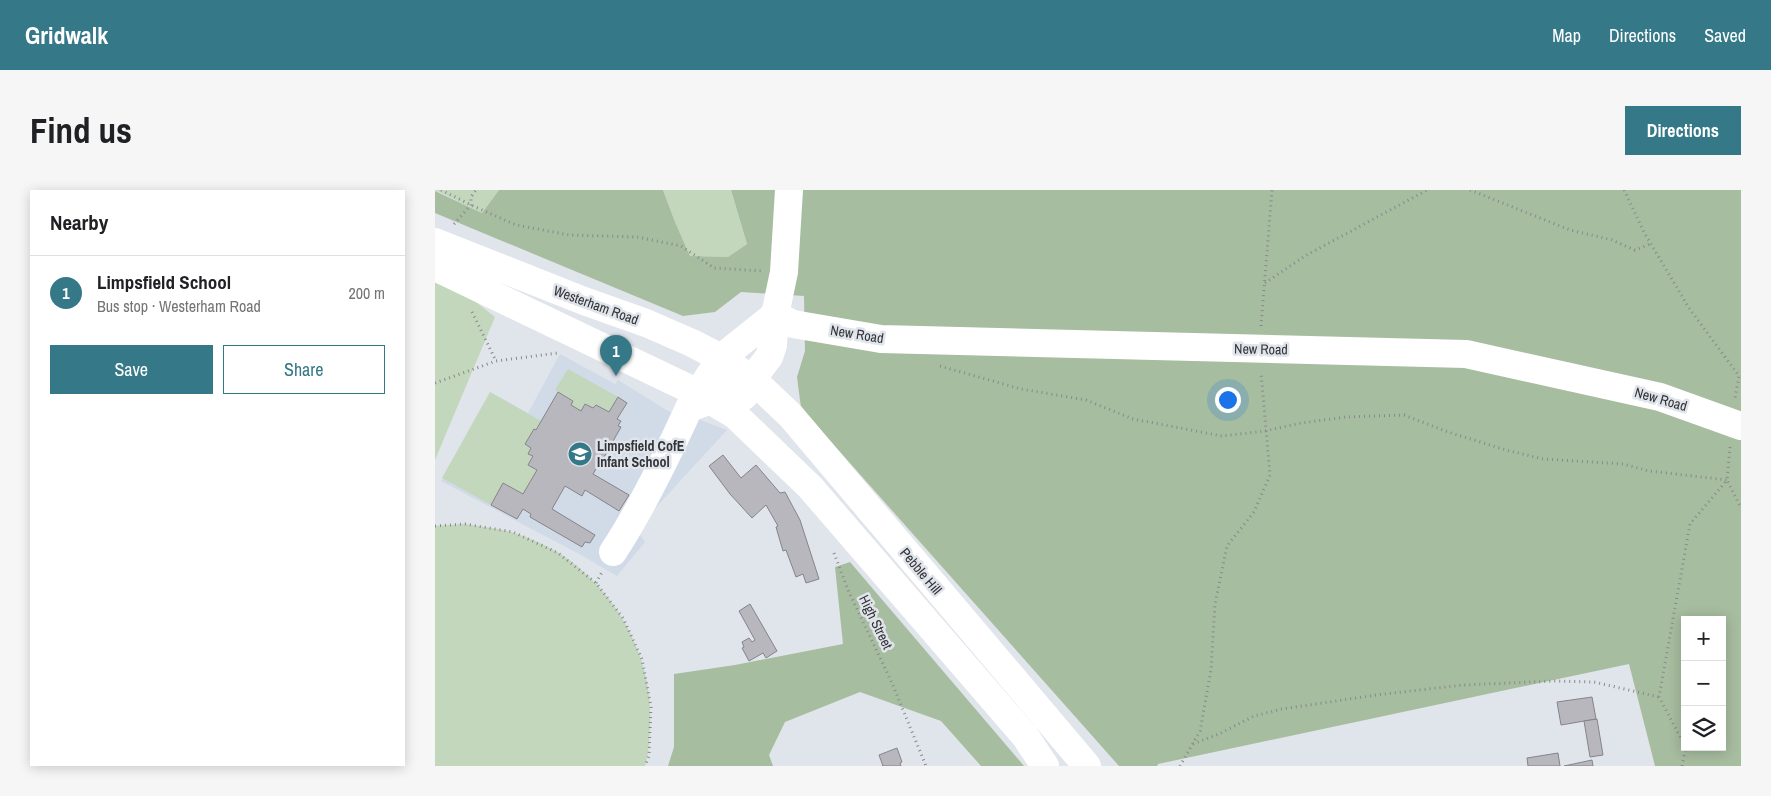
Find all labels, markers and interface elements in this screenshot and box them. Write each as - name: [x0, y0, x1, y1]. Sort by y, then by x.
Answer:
- text: Gridwalk: [25, 19, 108, 51]
- text: Map: [1552, 23, 1581, 48]
- text: Directions: [1609, 23, 1676, 48]
- text: Saved: [1704, 23, 1746, 48]
- button: Directions: [1625, 106, 1741, 155]
- text: Find us: [30, 107, 132, 154]
- text: Nearby: [50, 208, 108, 237]
- text: Limpsfield School: [97, 269, 231, 295]
- street label: Westerham Road: [551, 281, 641, 329]
- text: 1: [62, 282, 70, 304]
- text: 200 m: [349, 282, 385, 304]
- text: Bus stop · Westerham Road: [97, 295, 261, 317]
- street label: New Road: [829, 321, 885, 347]
- pin: 1: [600, 335, 632, 376]
- street label: New Road: [1234, 340, 1288, 358]
- button: Save: [50, 345, 213, 394]
- button: Share: [223, 345, 385, 394]
- street label: New Road: [1633, 383, 1689, 415]
- your location: [1215, 387, 1241, 413]
- place label: Limpsfield CofE Infant School: [597, 437, 685, 471]
- school or university icon: Limpsfield CofE Infant School: [567, 441, 593, 467]
- street label: Pebble Hill: [896, 544, 946, 598]
- street label: High Street: [855, 592, 897, 652]
- map controls: [1681, 616, 1726, 751]
- button: +: [1681, 616, 1726, 661]
- button: −: [1681, 661, 1726, 706]
- button: layers: [1681, 706, 1726, 751]

